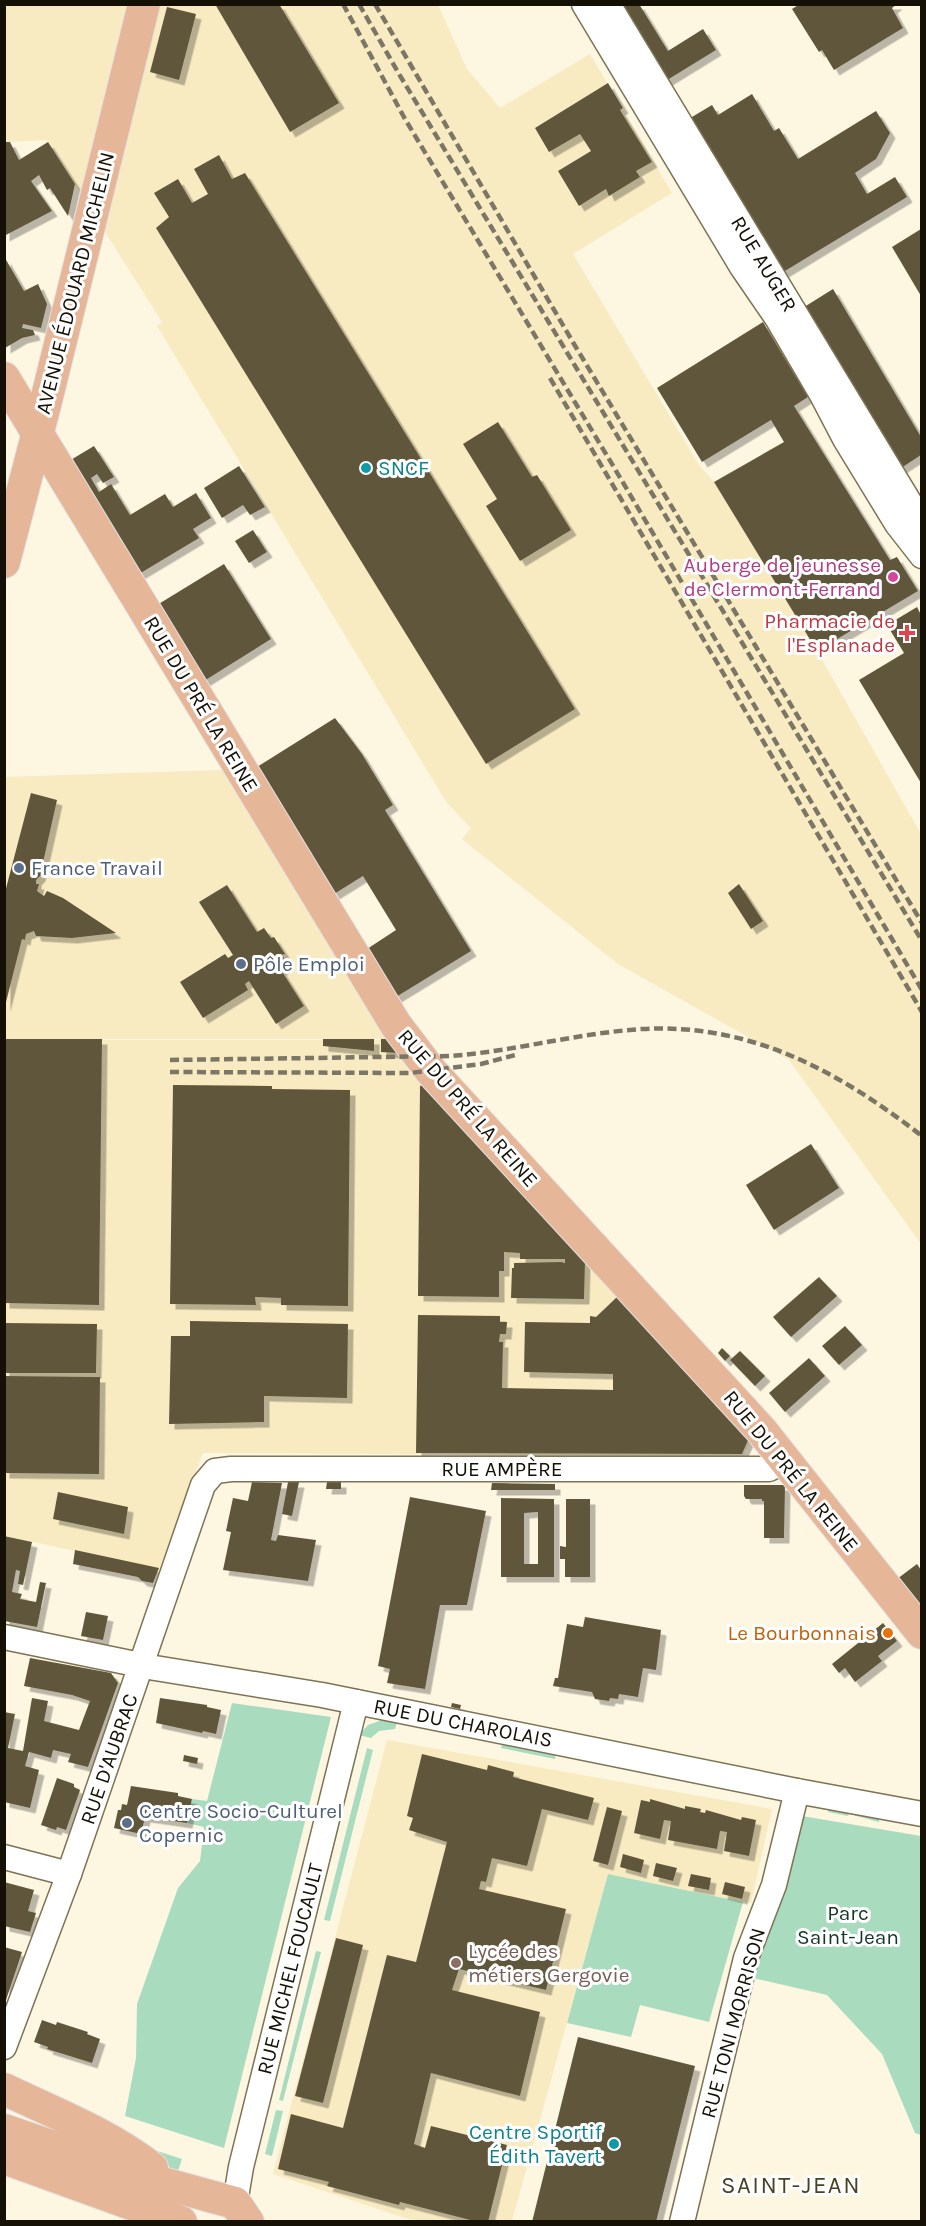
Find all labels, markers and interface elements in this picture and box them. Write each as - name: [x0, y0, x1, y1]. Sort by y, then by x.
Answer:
- street label: AVENUE ÉDOUARD MICHELIN: [31, 150, 119, 416]
- street label: RUE AUGER: [726, 212, 802, 316]
- place label: SNCF: [378, 456, 429, 480]
- marker: SNCF: [359, 461, 373, 475]
- place label: Auberge de jeunesse de Clermont-Ferrand: [684, 553, 881, 601]
- marker: Auberge de jeunesse de Clermont-Ferrand: [886, 570, 900, 584]
- place label: Pharmacie de l'Esplanade: [764, 609, 895, 657]
- street label: RUE DU PRÉ LA REINE: [139, 612, 263, 796]
- marker: Pharmacie de l'Esplanade: [900, 626, 914, 640]
- place label: France Travail: [31, 856, 163, 880]
- marker: France Travail: [12, 861, 26, 875]
- place label: Pôle Emploi: [253, 952, 365, 976]
- marker: Pôle Emploi: [234, 957, 248, 971]
- street label: RUE DU PRÉ LA REINE: [393, 1024, 543, 1192]
- street label: RUE DU PRÉ LA REINE: [718, 1385, 864, 1557]
- street label: RUE AMPÈRE: [441, 1457, 563, 1481]
- place label: Le Bourbonnais: [727, 1621, 876, 1645]
- marker: Le Bourbonnais: [881, 1626, 895, 1640]
- street label: RUE D'AUBRAC: [75, 1690, 143, 1828]
- street label: RUE DU CHAROLAIS: [371, 1694, 555, 1752]
- place label: Centre Socio-Culturel Copernic: [139, 1799, 343, 1847]
- marker: Centre Socio-Culturel Copernic: [120, 1816, 134, 1830]
- street label: RUE MICHEL FOUCAULT: [252, 1860, 328, 2077]
- park label: Parc Saint-Jean: [797, 1901, 899, 1949]
- street label: RUE TONI MORRISON: [696, 1925, 770, 2121]
- place label: Lycée des métiers Gergovie: [468, 1939, 629, 1987]
- marker: Lycée des métiers Gergovie: [449, 1956, 463, 1970]
- place label: Centre Sportif Édith Tavert: [469, 2120, 603, 2168]
- marker: Centre Sportif Édith Tavert: [607, 2137, 621, 2151]
- district label: SAINT-JEAN: [721, 2171, 861, 2199]

